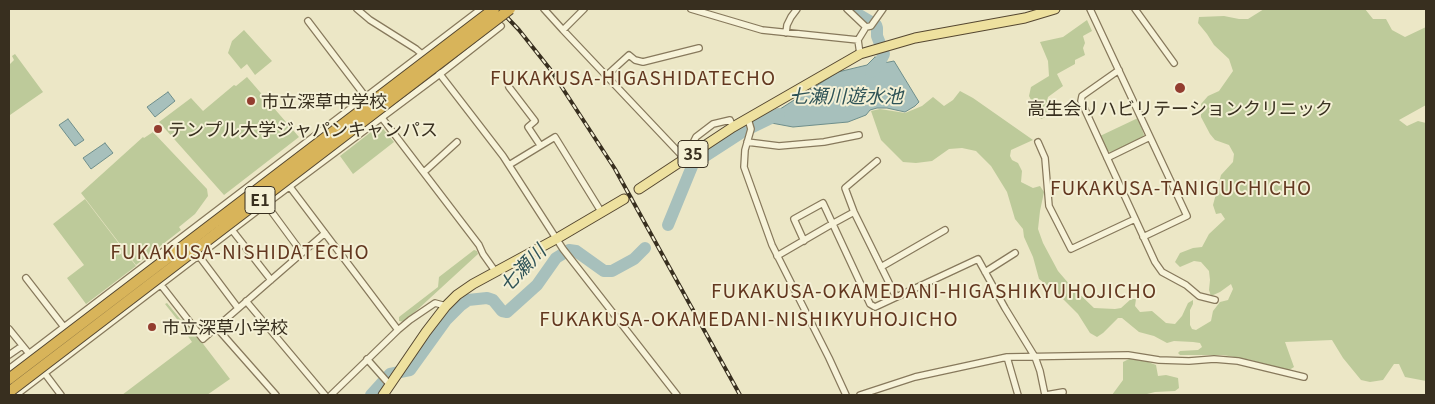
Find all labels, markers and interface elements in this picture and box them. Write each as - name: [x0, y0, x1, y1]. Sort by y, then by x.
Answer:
- district label: FUKAKUSA-HIGASHIDATECHO: [487, 67, 779, 89]
- marker: 高生会リハビリテーションクリニック: [1173, 81, 1187, 95]
- water label: 七瀬川遊水池: [789, 85, 903, 107]
- place label: 市立深草中学校: [261, 90, 387, 112]
- marker: 市立深草中学校: [245, 95, 257, 107]
- place label: 高生会リハビリテーションクリニック: [1027, 97, 1333, 119]
- place label: テンプル大学ジャパンキャンパス: [168, 118, 438, 140]
- marker: テンプル大学ジャパンキャンパス: [152, 123, 164, 135]
- road number: 35: [678, 140, 708, 168]
- district label: FUKAKUSA-TANIGUCHICHO: [1047, 177, 1315, 199]
- road number: E1: [245, 186, 275, 214]
- water label: 七瀬川: [494, 240, 550, 296]
- district label: FUKAKUSA-NISHIDATECHO: [108, 241, 372, 263]
- district label: FUKAKUSA-OKAMEDANI-HIGASHIKYUHOJICHO: [707, 280, 1161, 302]
- district label: FUKAKUSA-OKAMEDANI-NISHIKYUHOJICHO: [535, 308, 963, 330]
- place label: 市立深草小学校: [162, 316, 288, 338]
- marker: 市立深草小学校: [146, 321, 158, 333]

